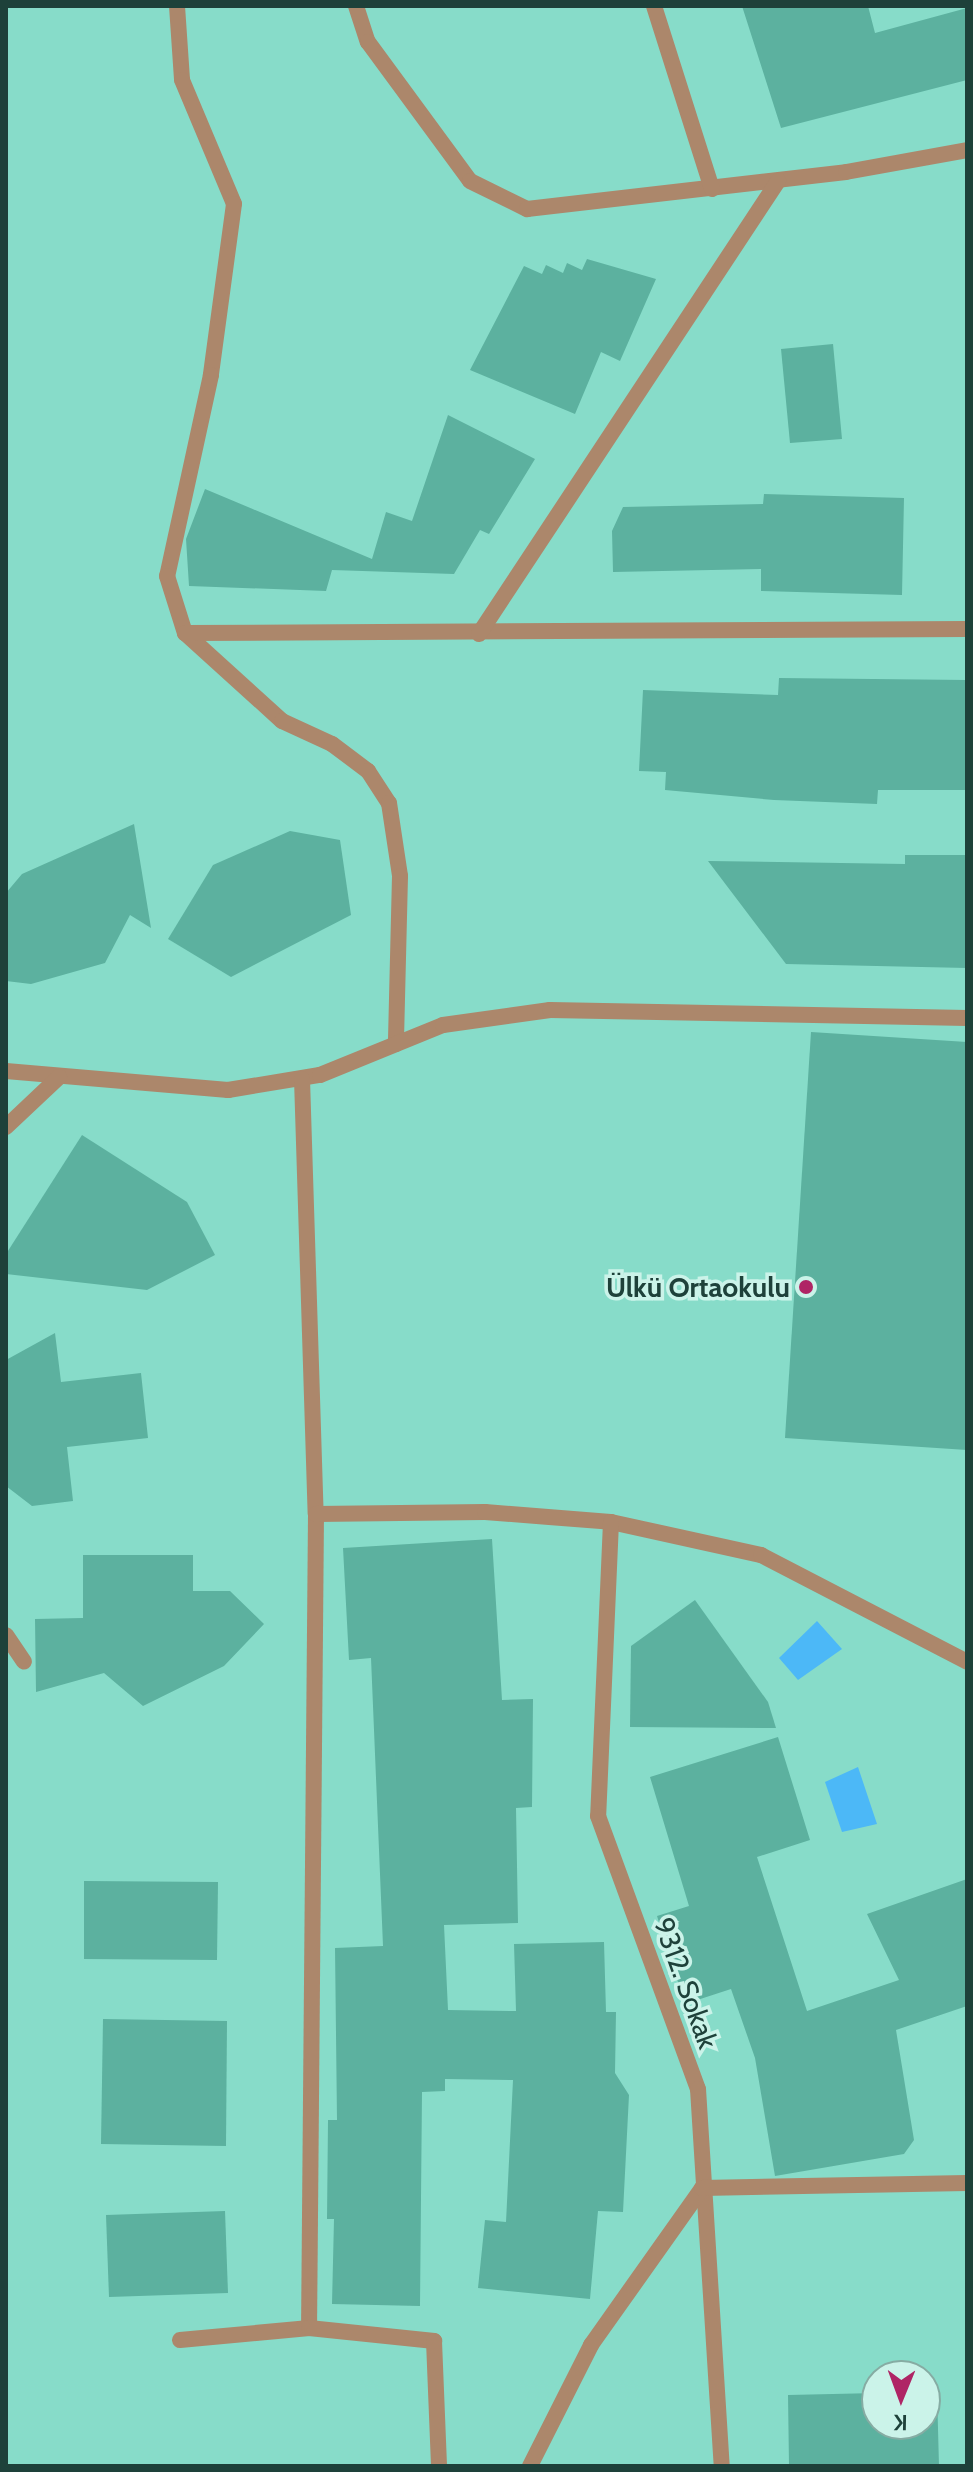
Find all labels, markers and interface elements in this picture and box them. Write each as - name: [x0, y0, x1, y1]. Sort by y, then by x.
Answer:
- place label: Ülkü Ortaokulu: [606, 1270, 790, 1304]
- marker: Ülkü Ortaokulu: [797, 1278, 815, 1296]
- street label: 9312. Sokak: [647, 1913, 725, 2053]
- north arrow: [861, 2360, 941, 2440]
- text: K: [893, 2409, 908, 2436]

